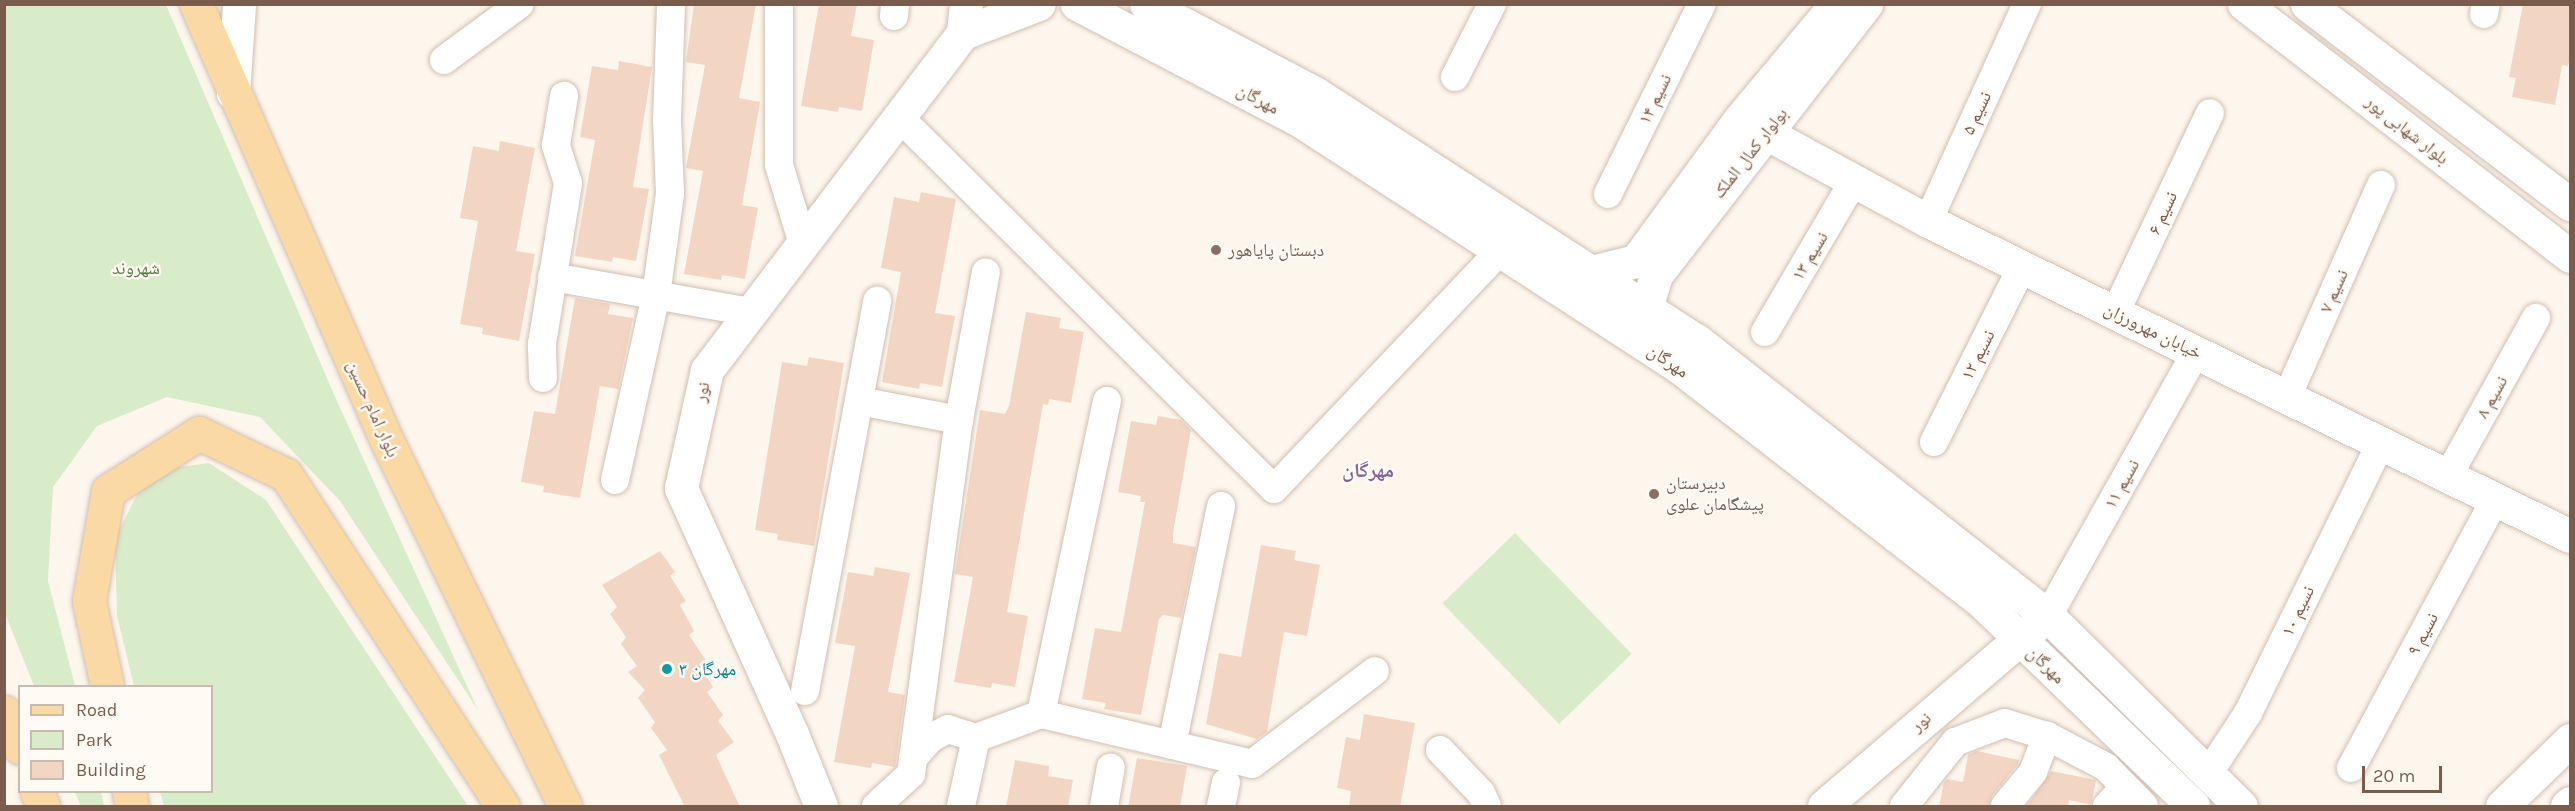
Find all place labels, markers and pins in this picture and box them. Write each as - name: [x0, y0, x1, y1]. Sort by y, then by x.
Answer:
- place label: دبستان پایاهور: [1228, 239, 1324, 261]
- marker: دبستان پایاهور: [1209, 243, 1223, 257]
- place label: دبیرستان پیشگامان علوی: [1666, 473, 1764, 516]
- marker: دبیرستان پیشگامان علوی: [1647, 487, 1661, 501]
- place label: مهرگان ۳: [679, 658, 736, 680]
- marker: مهرگان ۳: [660, 662, 674, 676]

